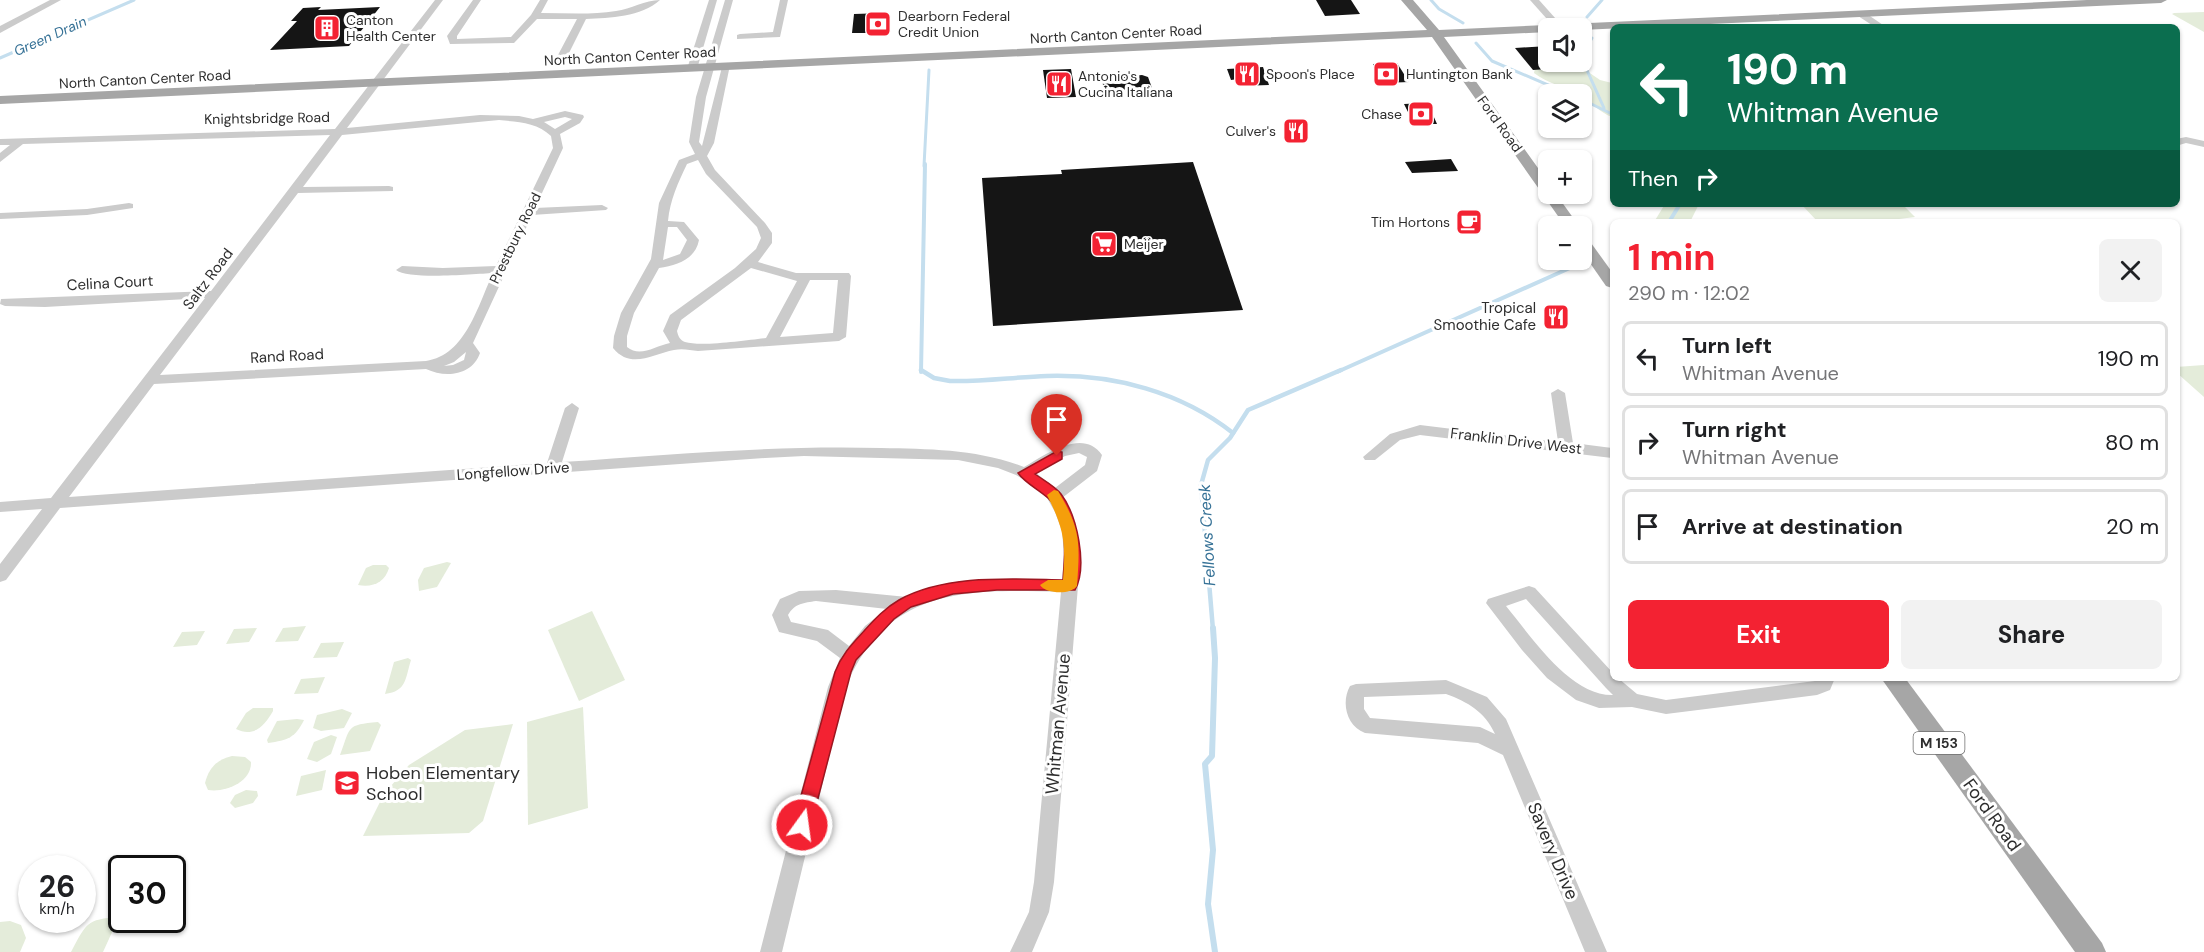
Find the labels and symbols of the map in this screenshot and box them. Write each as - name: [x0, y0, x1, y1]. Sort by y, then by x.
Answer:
- place label: Dearborn Federal Credit Union: [898, 7, 1010, 41]
- bank icon: Dearborn Federal Credit Union: [863, 9, 893, 39]
- place label: Canton Health Center: [346, 11, 436, 45]
- water label: Green Drain: [11, 12, 89, 60]
- building icon: Canton Health Center: [312, 13, 342, 43]
- street label: North Canton Center Road: [1030, 21, 1202, 47]
- street label: North Canton Center Road: [544, 43, 716, 69]
- restaurant icon: Spoon's Place: [1232, 59, 1262, 89]
- bank icon: Huntington Bank: [1371, 59, 1401, 89]
- place label: Spoon's Place: [1266, 65, 1355, 83]
- place label: Huntington Bank: [1406, 65, 1513, 83]
- street label: North Canton Center Road: [59, 66, 231, 92]
- place label: Antonio's Cucina Italiana: [1078, 67, 1173, 101]
- restaurant icon: Antonio's Cucina Italiana: [1044, 69, 1074, 99]
- street label: Ford Road: [1473, 92, 1527, 156]
- bank icon: Chase: [1406, 99, 1436, 129]
- place label: Chase: [1361, 105, 1402, 123]
- street label: Knightsbridge Road: [204, 108, 330, 128]
- restaurant icon: Culver's: [1281, 116, 1311, 146]
- place label: Culver's: [1225, 122, 1276, 140]
- street label: Prestbury Road: [485, 189, 545, 287]
- cafe icon: Tim Hortons: [1454, 207, 1484, 237]
- place label: Tim Hortons: [1371, 213, 1450, 231]
- supermarket icon: Meijer: [1089, 229, 1119, 259]
- place label: Meijer: [1124, 235, 1164, 253]
- street label: Saltz Road: [178, 244, 238, 314]
- street label: Celina Court: [66, 271, 154, 295]
- place label: Tropical Smoothie Cafe: [1434, 298, 1536, 335]
- restaurant icon: Tropical Smoothie Cafe: [1541, 302, 1571, 332]
- street label: Rand Road: [250, 344, 324, 368]
- pin: [1031, 394, 1082, 456]
- street label: Franklin Drive West: [1449, 423, 1583, 459]
- street label: Longfellow Drive: [456, 457, 570, 485]
- water label: Fellows Creek: [1194, 483, 1220, 586]
- street label: Whitman Avenue: [1040, 653, 1076, 795]
- road number: M 153: [1914, 732, 1964, 754]
- place label: Hoben Elementary School: [366, 761, 520, 806]
- school or university icon: Hoben Elementary School: [332, 768, 362, 798]
- street label: Ford Road: [1958, 774, 2026, 856]
- position arrow: [770, 793, 834, 857]
- street label: Savery Drive: [1522, 799, 1584, 903]
- speed limit sign: 30: [108, 855, 186, 933]

